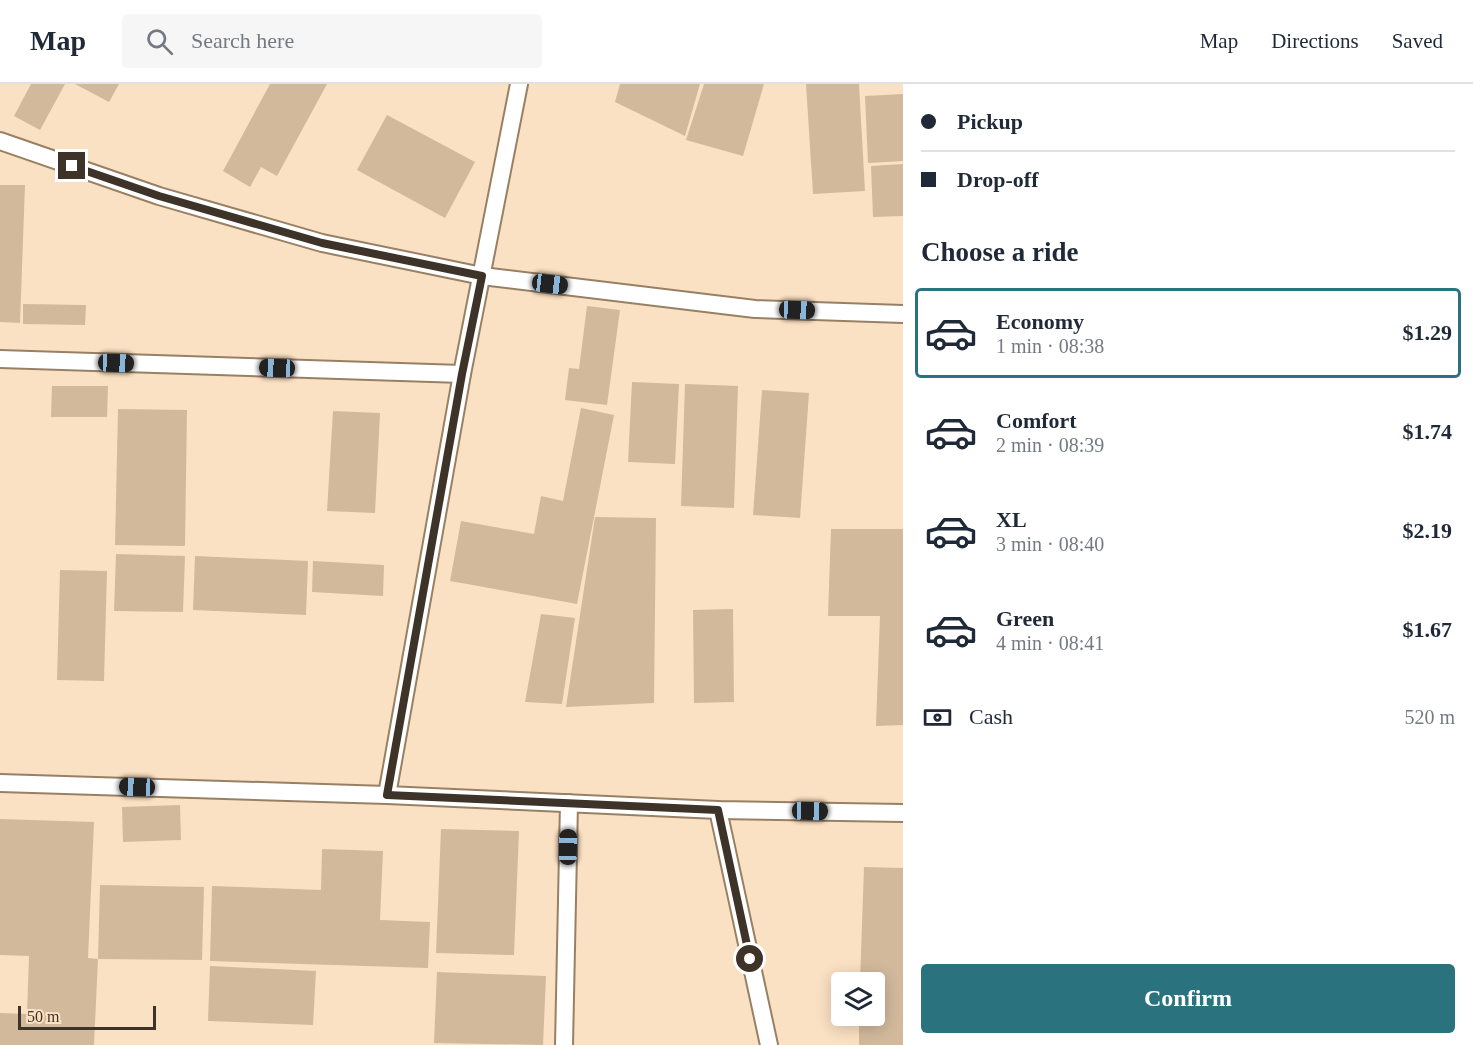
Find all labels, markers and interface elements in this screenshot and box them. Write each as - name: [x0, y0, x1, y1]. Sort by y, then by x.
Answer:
- search box: [122, 14, 542, 68]
- text: Map: [30, 25, 86, 56]
- icon: search: [143, 25, 176, 58]
- text: Search here: [191, 28, 294, 53]
- text: Map: [1200, 29, 1238, 53]
- text: Directions: [1271, 29, 1359, 53]
- text: Saved: [1392, 29, 1443, 53]
- text: Pickup: [957, 109, 1023, 134]
- route end: [58, 152, 85, 179]
- text: Drop-off: [957, 167, 1038, 192]
- text: Choose a ride: [921, 237, 1079, 267]
- car: [531, 273, 569, 295]
- car: [779, 300, 815, 320]
- icon: car: [924, 306, 978, 360]
- text: Economy: [996, 309, 1084, 334]
- text: $1.29: [1403, 320, 1452, 345]
- text: 1 min · 08:38: [996, 335, 1104, 357]
- car: [98, 353, 134, 373]
- car: [259, 358, 295, 378]
- icon: car: [924, 405, 978, 459]
- text: Comfort: [996, 408, 1077, 433]
- text: $1.74: [1403, 419, 1452, 444]
- text: 2 min · 08:39: [996, 434, 1104, 456]
- icon: car: [924, 504, 978, 558]
- text: XL: [996, 507, 1027, 532]
- text: $2.19: [1403, 518, 1452, 543]
- text: 3 min · 08:40: [996, 533, 1104, 555]
- icon: car: [924, 603, 978, 657]
- text: Green: [996, 606, 1054, 631]
- text: $1.67: [1403, 617, 1452, 642]
- text: 4 min · 08:41: [996, 632, 1104, 654]
- icon: cash: [921, 701, 954, 734]
- text: Cash: [969, 704, 1013, 729]
- text: 520 m: [1404, 706, 1455, 728]
- car: [119, 777, 155, 797]
- car: [792, 802, 828, 820]
- car: [559, 829, 577, 865]
- route start: [736, 945, 763, 972]
- button: Confirm: [921, 964, 1455, 1033]
- map controls: [831, 972, 885, 1026]
- button: layers: [831, 972, 885, 1026]
- scale bar: [18, 1003, 156, 1030]
- text: 50 m: [27, 1008, 59, 1025]

